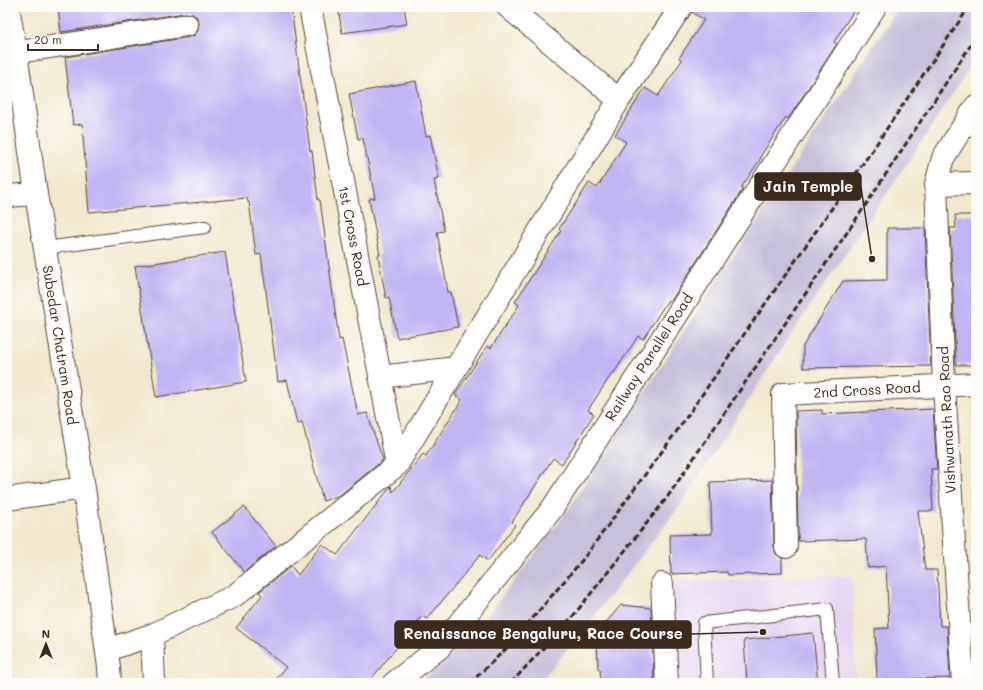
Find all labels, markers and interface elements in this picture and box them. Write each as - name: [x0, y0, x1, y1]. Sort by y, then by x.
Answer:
- scale bar: [28, 26, 98, 52]
- text: 20 m: [34, 31, 62, 47]
- callout: Jain Temple: [755, 173, 861, 200]
- text: Jain Temple: [763, 176, 853, 196]
- street label: 1st Cross Road: [334, 184, 373, 288]
- street label: Subedar Chatram Road: [38, 264, 83, 426]
- street label: Railway Parallel Road: [600, 289, 697, 424]
- street label: Vishwanath Rao Road: [933, 346, 960, 494]
- street label: 2nd Cross Road: [813, 377, 921, 402]
- callout: Renaissance Bengaluru, Race Course: [395, 621, 691, 648]
- text: Renaissance Bengaluru, Race Course: [403, 623, 683, 643]
- north arrow: [26, 624, 66, 664]
- text: N: [42, 626, 50, 641]

